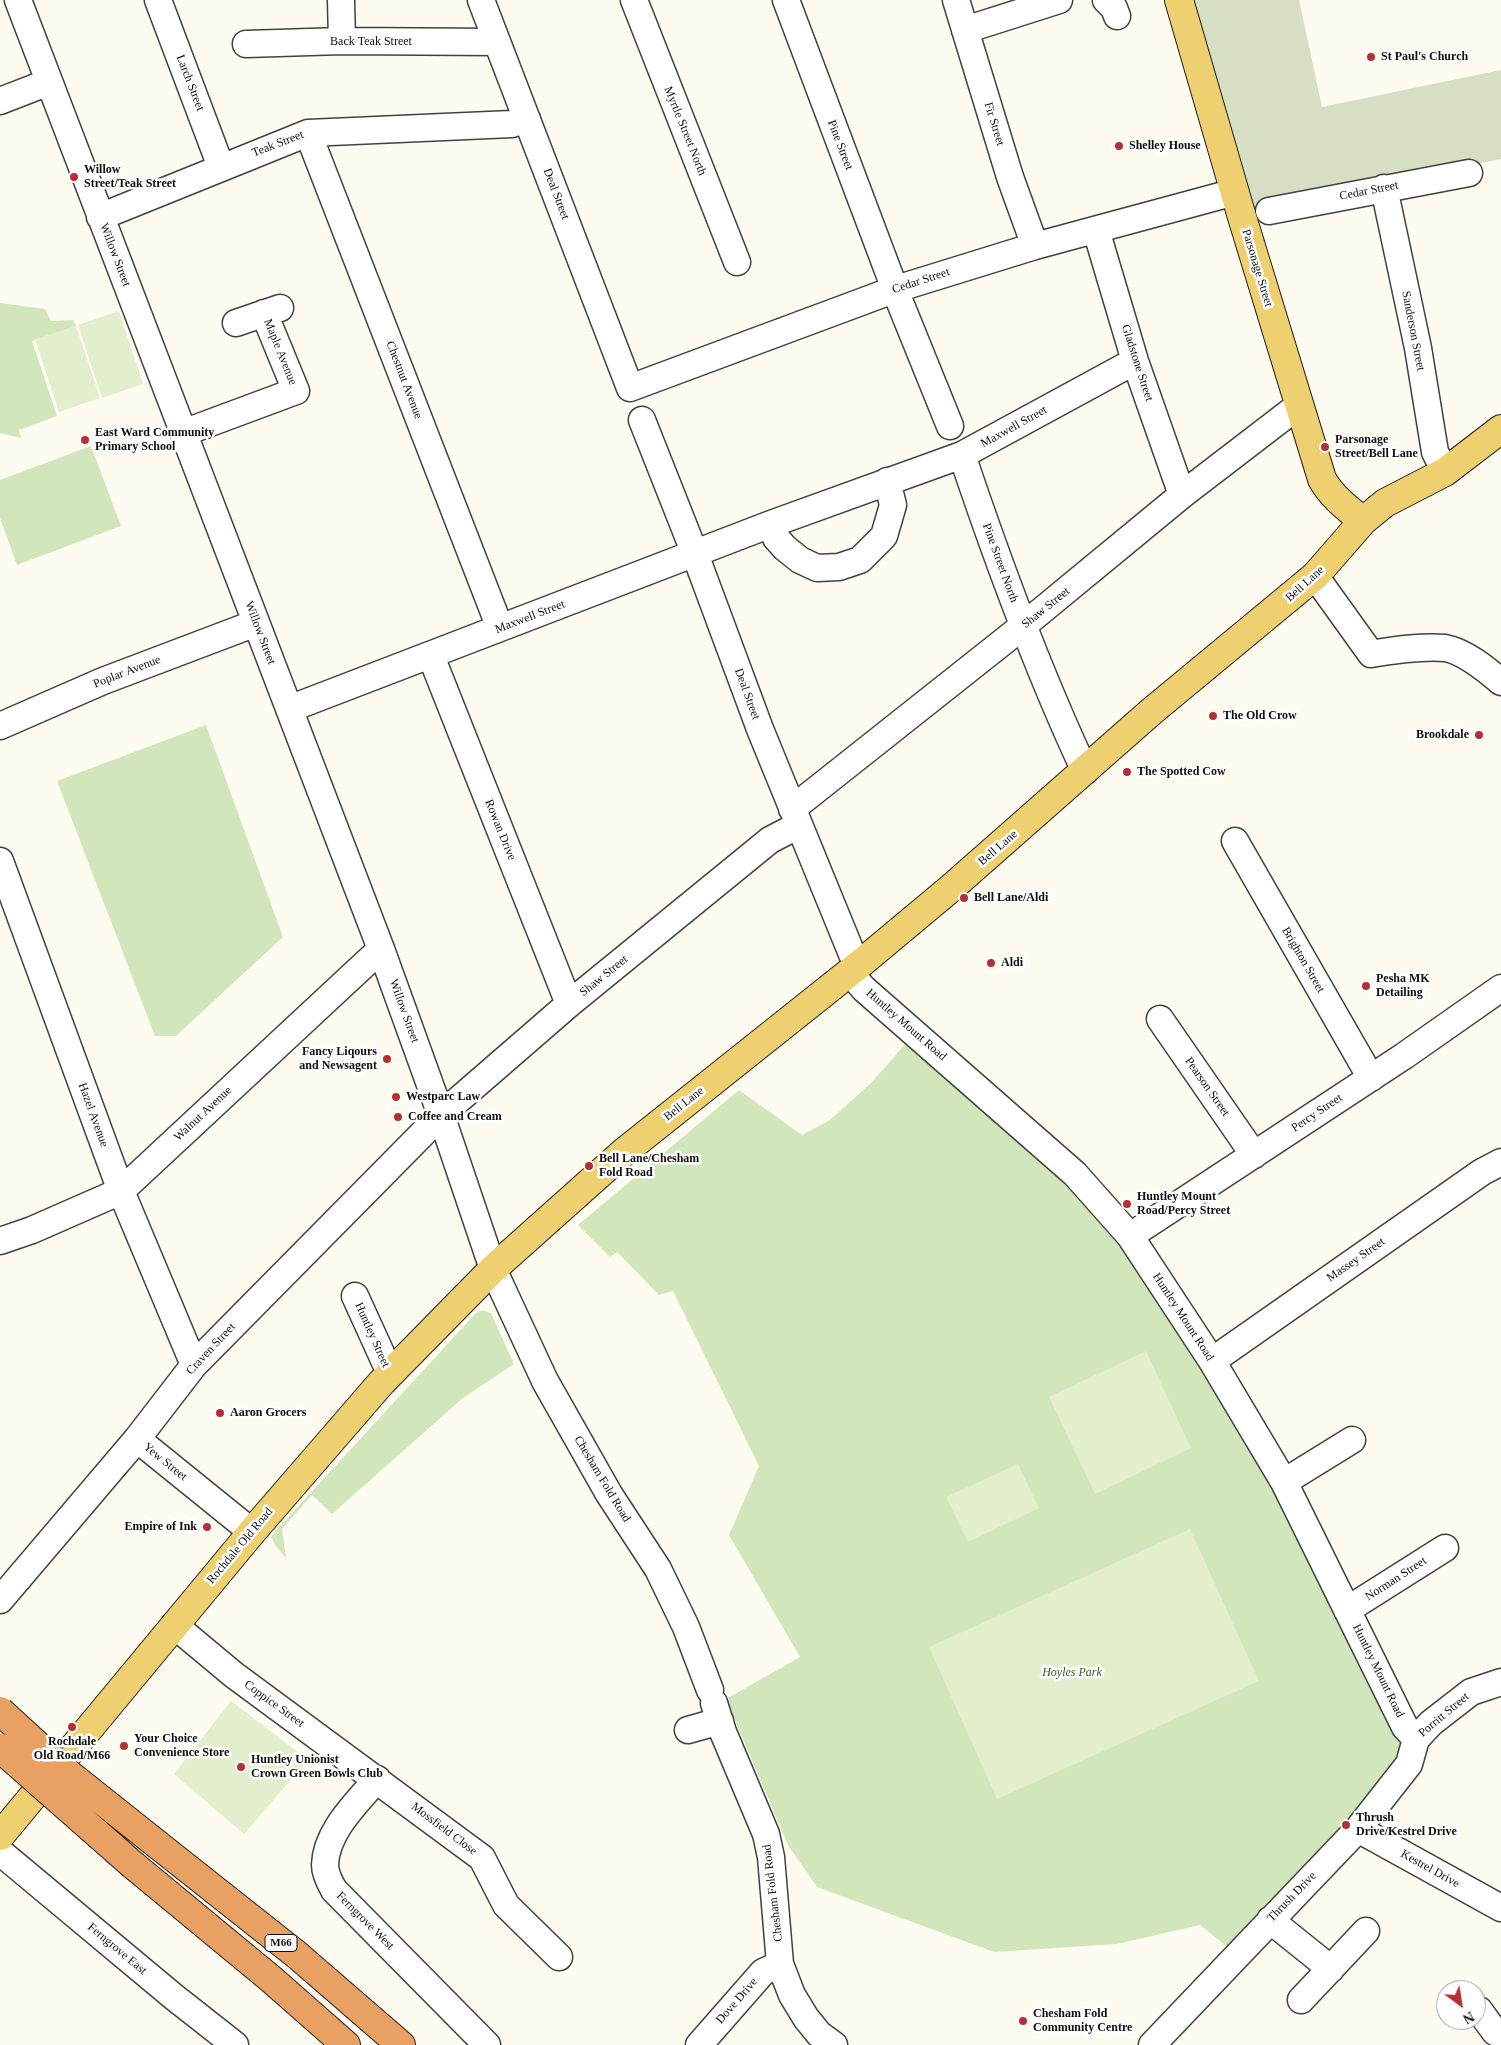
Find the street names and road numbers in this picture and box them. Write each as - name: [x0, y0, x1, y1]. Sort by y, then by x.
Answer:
- street label: Back Teak Street: [330, 35, 412, 49]
- street label: Larch Street: [173, 53, 207, 113]
- street label: Myrtle Street North: [661, 84, 709, 178]
- street label: Fir Street: [981, 100, 1007, 148]
- street label: Pine Street: [824, 118, 856, 172]
- street label: Teak Street: [250, 128, 306, 160]
- street label: Deal Street: [540, 166, 572, 222]
- street label: Cedar Street: [1338, 178, 1400, 204]
- street label: Willow Street: [96, 221, 134, 289]
- street label: Parsonage Street: [1238, 227, 1276, 309]
- street label: Cedar Street: [890, 265, 952, 297]
- street label: Sanderson Street: [1398, 290, 1428, 372]
- street label: Maple Avenue: [260, 317, 300, 387]
- street label: Gladstone Street: [1118, 323, 1156, 403]
- street label: Chestnut Avenue: [383, 339, 425, 421]
- street label: Maxwell Street: [978, 403, 1050, 451]
- street label: Pine Street North: [979, 521, 1021, 605]
- street label: Bell Lane: [1283, 563, 1327, 605]
- street label: Shaw Street: [1019, 584, 1073, 632]
- street label: Maxwell Street: [493, 597, 567, 637]
- street label: Willow Street: [241, 599, 279, 667]
- street label: Poplar Avenue: [91, 653, 163, 691]
- street label: Deal Street: [731, 666, 763, 722]
- street label: Rowan Drive: [481, 797, 519, 863]
- street label: Bell Lane: [976, 827, 1020, 869]
- street label: Brighton Street: [1278, 925, 1328, 995]
- street label: Shaw Street: [577, 952, 631, 1000]
- street label: Willow Street: [386, 977, 422, 1045]
- street label: Huntley Mount Road: [863, 986, 949, 1064]
- street label: Pearson Street: [1181, 1055, 1233, 1119]
- street label: Hazel Avenue: [75, 1081, 111, 1149]
- street label: Walnut Avenue: [171, 1084, 235, 1144]
- street label: Bell Lane: [661, 1084, 707, 1124]
- street label: Percy Street: [1289, 1091, 1345, 1135]
- street label: Massey Street: [1324, 1235, 1388, 1285]
- street label: Huntley Mount Road: [1149, 1270, 1217, 1364]
- street label: Huntley Street: [351, 1300, 393, 1370]
- street label: Craven Street: [183, 1320, 239, 1378]
- street label: Chesham Fold Road: [571, 1433, 633, 1525]
- street label: Yew Street: [140, 1440, 190, 1484]
- street label: Rochdale Old Road: [204, 1505, 276, 1587]
- street label: Norman Street: [1363, 1554, 1429, 1604]
- street label: Huntley Mount Road: [1349, 1622, 1407, 1720]
- street label: Coppice Street: [241, 1677, 307, 1731]
- street label: Porritt Street: [1416, 1690, 1472, 1740]
- street label: Mossfield Close: [408, 1800, 480, 1858]
- street label: Chesham Fold Road: [760, 1843, 786, 1943]
- street label: Kestrel Drive: [1398, 1847, 1462, 1891]
- street label: Thrush Drive: [1264, 1869, 1320, 1925]
- street label: Ferngrove West: [333, 1889, 397, 1953]
- street label: Ferngrove East: [84, 1920, 150, 1978]
- road number: M66: [265, 1935, 297, 1952]
- street label: Dove Drive: [713, 1975, 761, 2027]

